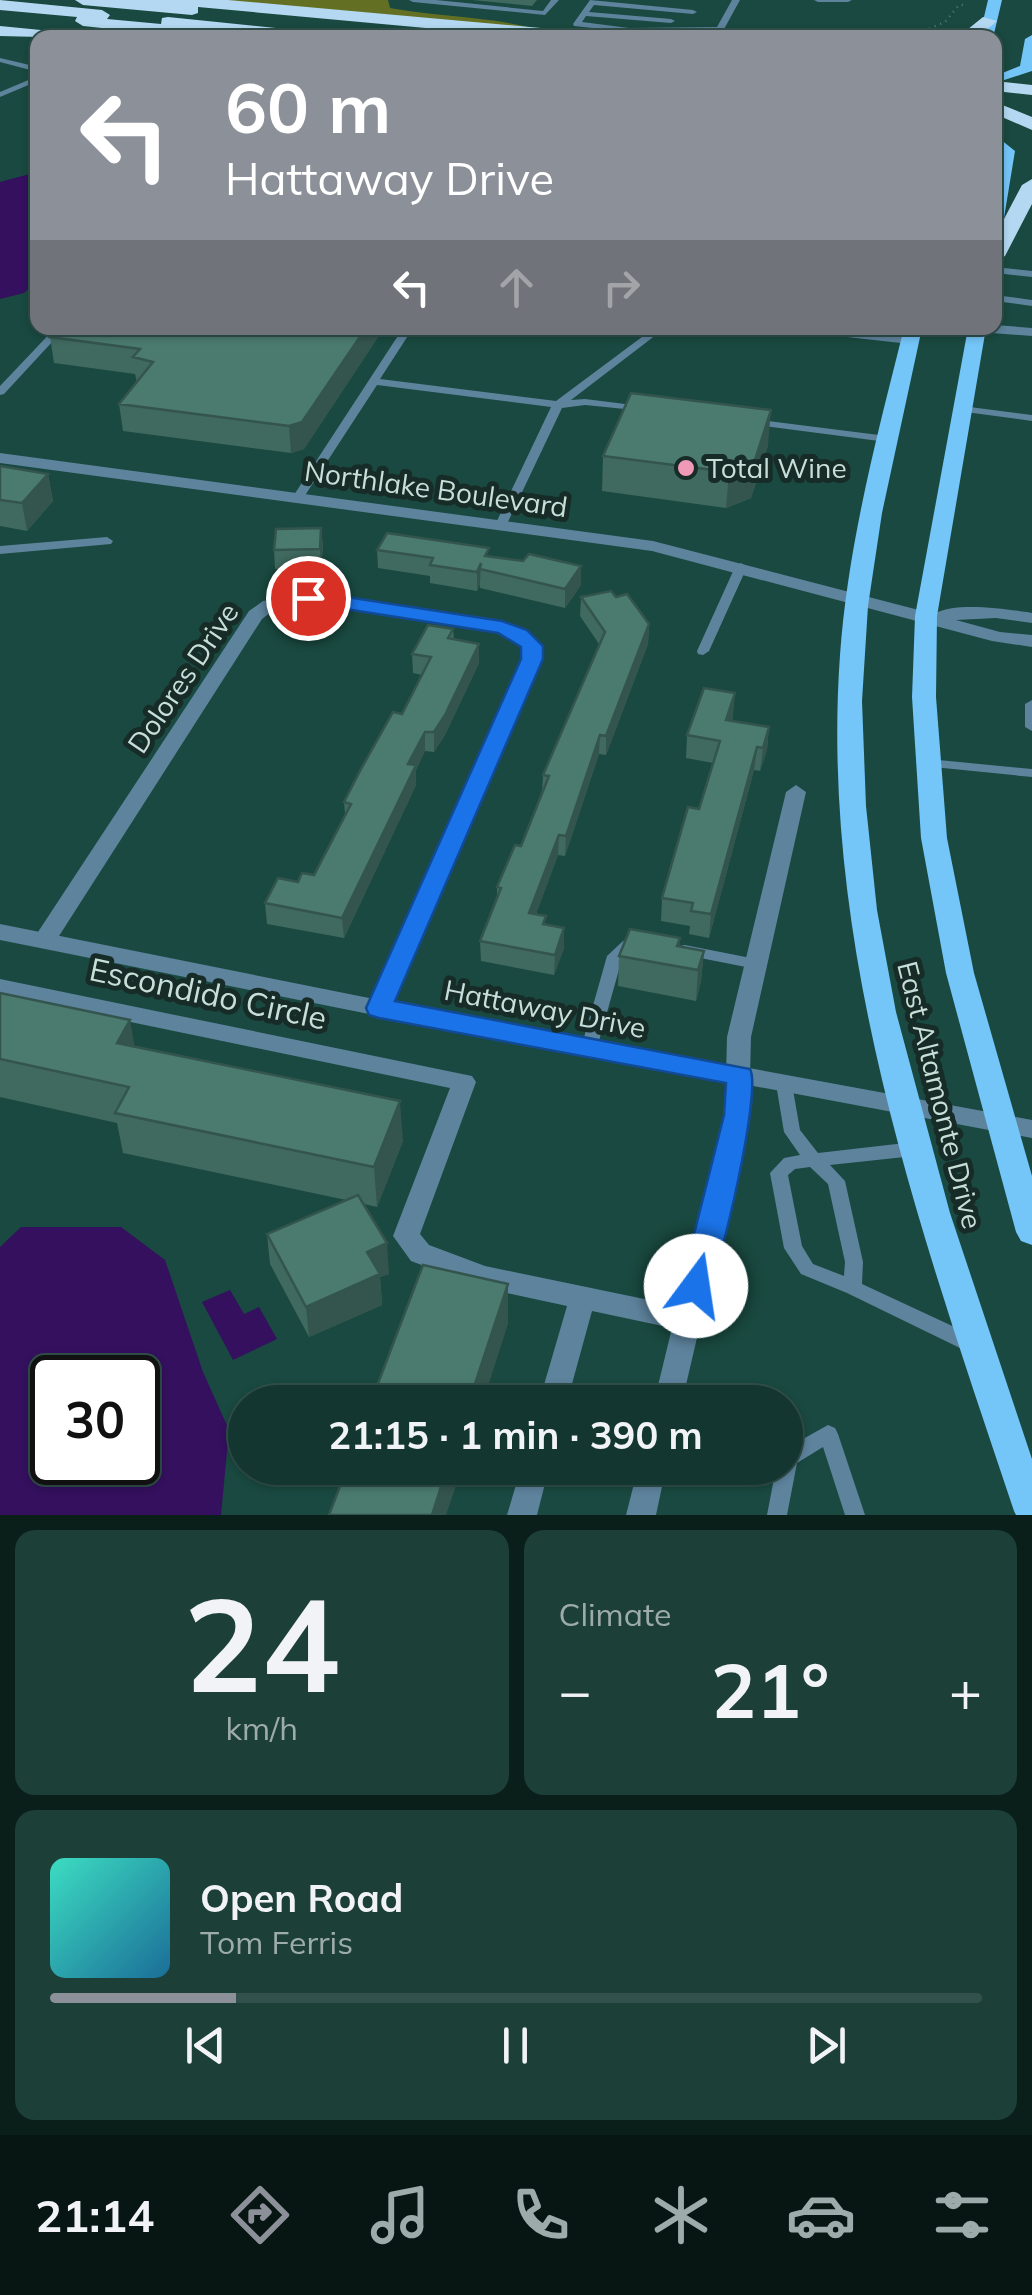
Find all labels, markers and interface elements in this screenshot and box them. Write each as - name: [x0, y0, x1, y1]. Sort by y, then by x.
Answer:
- text: 60 m: [225, 63, 391, 151]
- icon: left: [60, 70, 190, 200]
- text: Hattaway Drive: [225, 150, 554, 206]
- icon: left: [384, 260, 439, 315]
- icon: ahead: [489, 260, 544, 315]
- icon: right: [594, 260, 649, 315]
- place label: Total Wine: [706, 450, 847, 485]
- street label: Northlake Boulevard: [302, 453, 570, 524]
- marker: Total Wine: [675, 457, 697, 479]
- pin: [266, 556, 351, 641]
- icon: arrive: [281, 571, 336, 626]
- street label: Dolores Drive: [120, 596, 246, 759]
- street label: Escondido Circle: [86, 948, 330, 1038]
- street label: East Altamonte Drive: [890, 957, 991, 1232]
- street label: Hattaway Drive: [441, 972, 649, 1045]
- position arrow: [644, 1234, 748, 1338]
- speed limit sign: 30: [30, 1355, 160, 1485]
- text: 21:15 · 1 min · 390 m: [328, 1411, 703, 1459]
- text: 24: [184, 1561, 340, 1725]
- text: Climate: [559, 1594, 671, 1634]
- text: 21°: [711, 1643, 829, 1737]
- text: −: [559, 1656, 592, 1725]
- text: +: [949, 1656, 982, 1725]
- text: km/h: [226, 1708, 298, 1748]
- text: Open Road: [200, 1874, 403, 1922]
- text: Tom Ferris: [200, 1922, 353, 1962]
- icon: previous: [178, 2018, 233, 2073]
- icon: pause: [488, 2018, 543, 2073]
- icon: next: [799, 2018, 854, 2073]
- icon: directions: [225, 2180, 295, 2250]
- icon: music: [365, 2180, 435, 2250]
- icon: phone: [506, 2180, 576, 2250]
- icon: climate: [646, 2180, 716, 2250]
- icon: car: [786, 2180, 856, 2250]
- icon: filters: [927, 2180, 997, 2250]
- text: 21:14: [35, 2187, 154, 2243]

